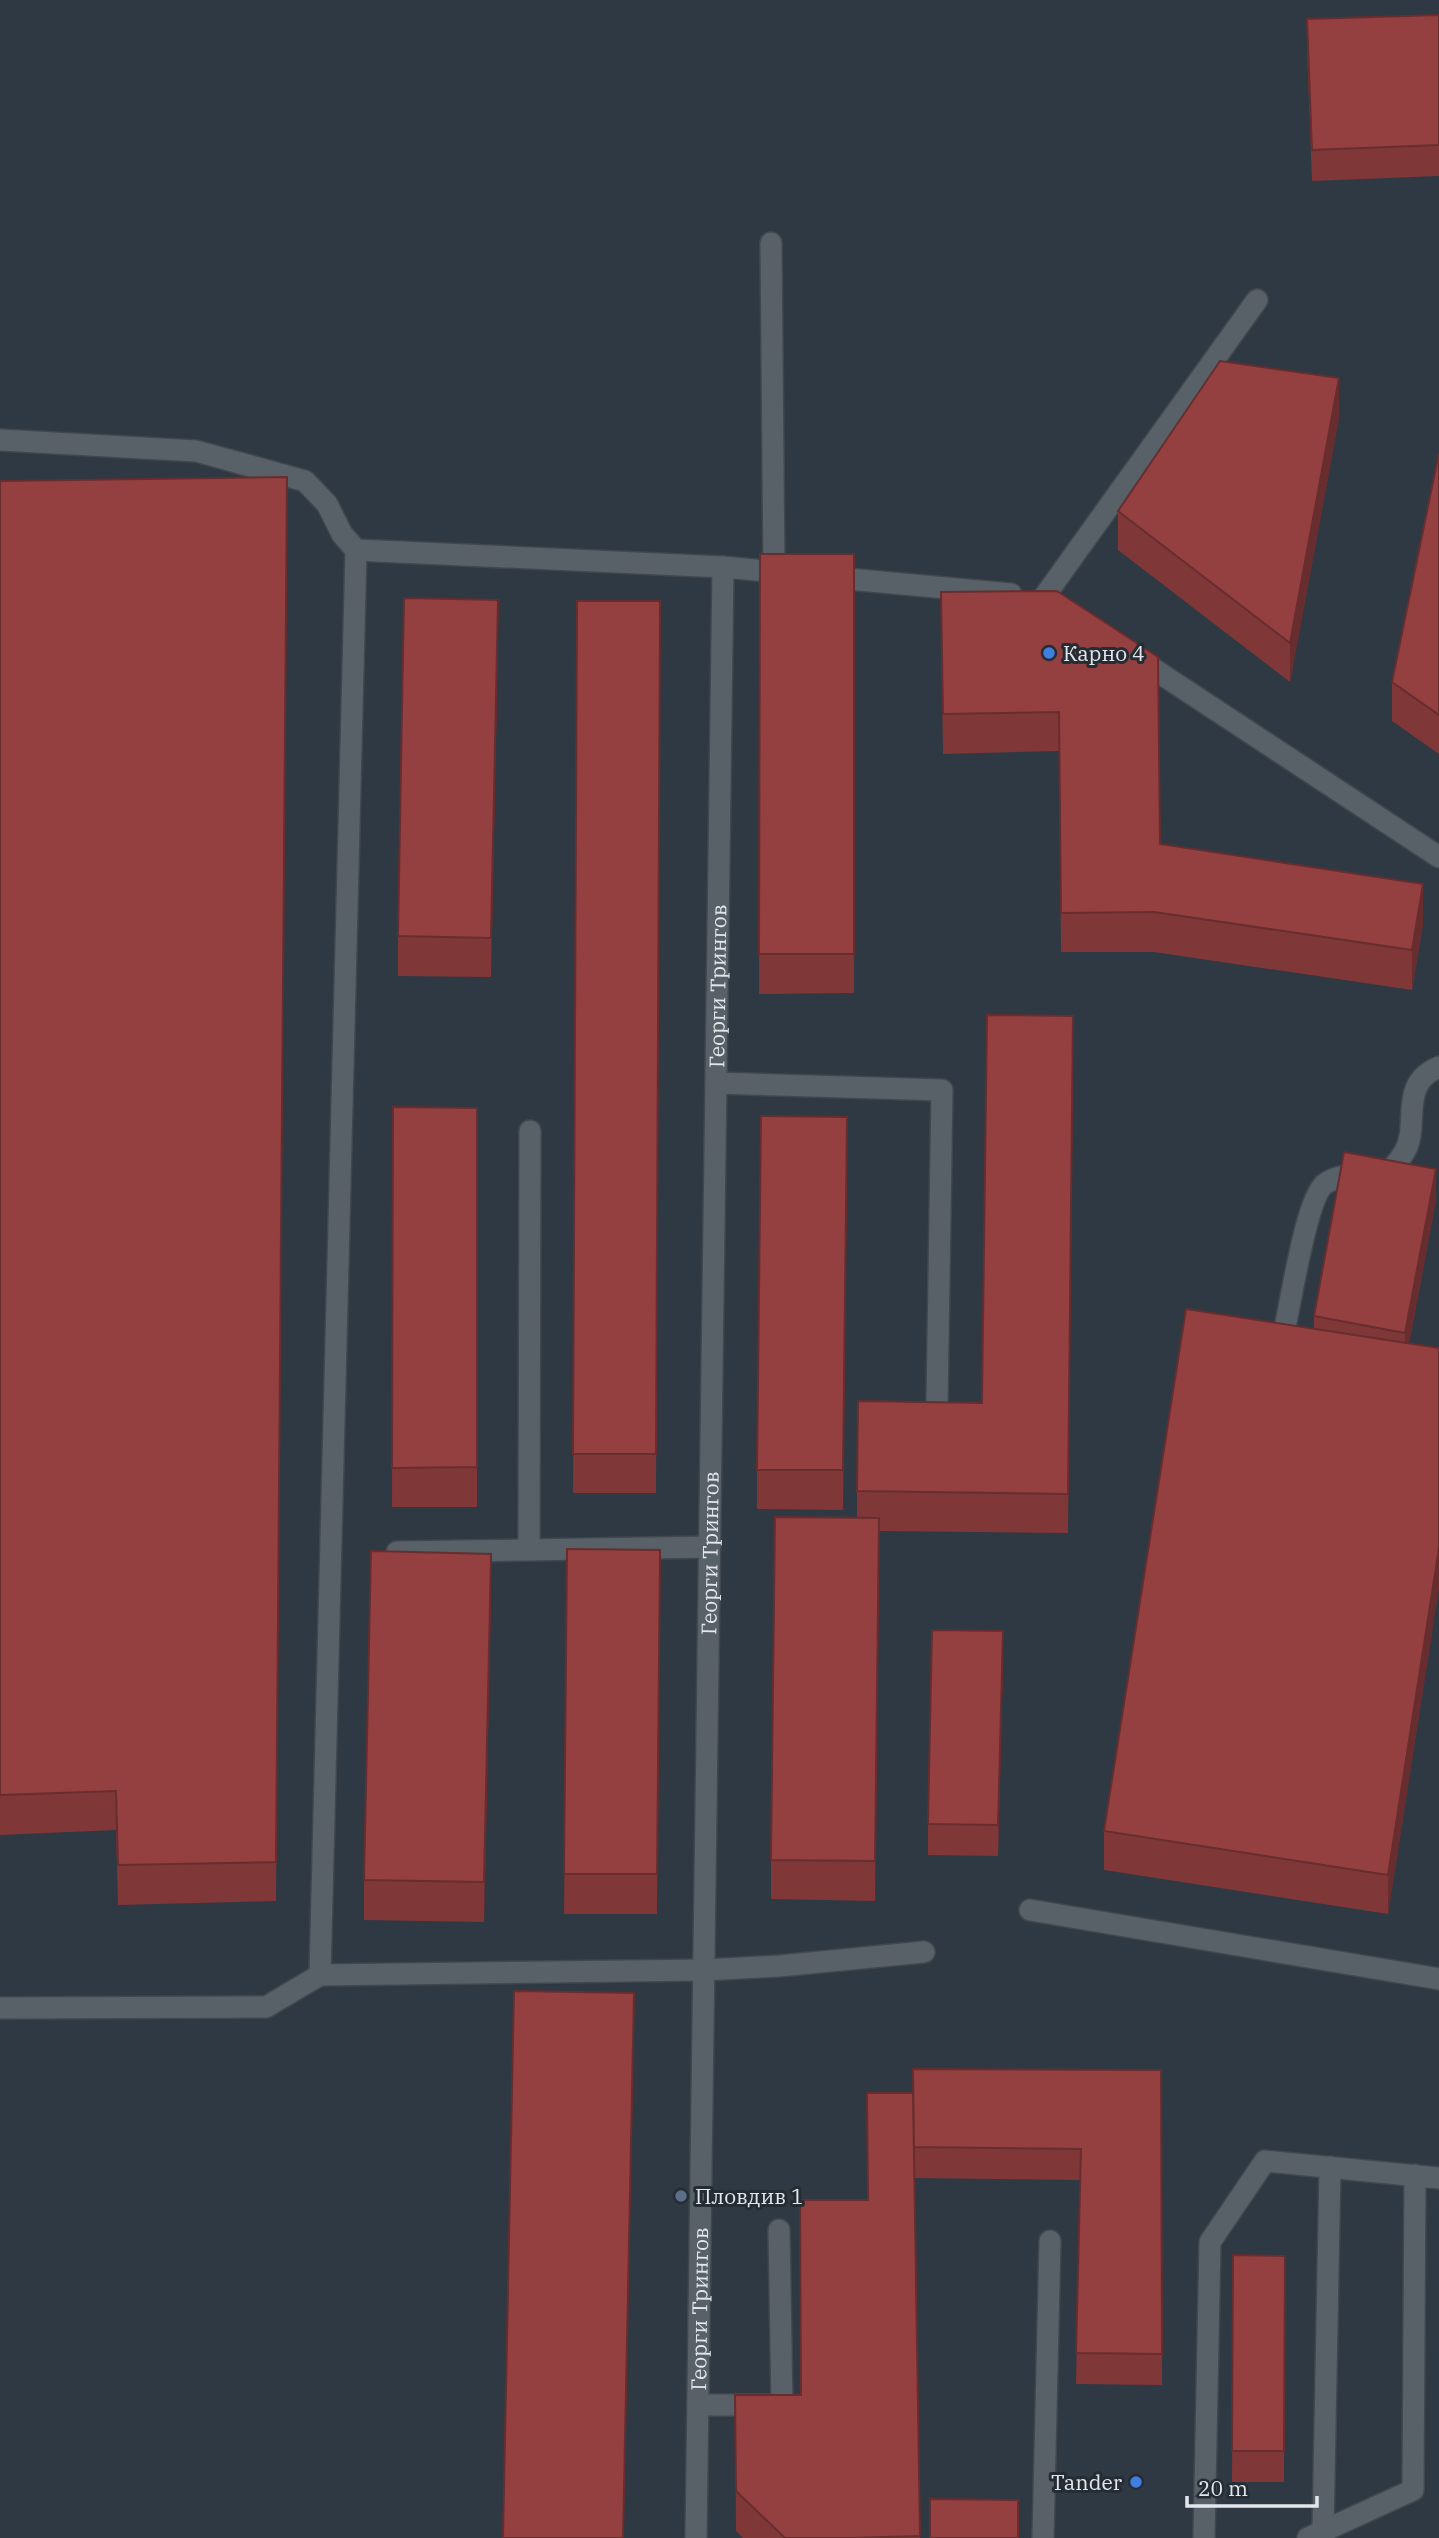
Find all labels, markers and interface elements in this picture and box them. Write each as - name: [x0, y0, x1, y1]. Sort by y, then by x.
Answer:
- place label: Карно 4: [1063, 639, 1145, 667]
- marker: Карно 4: [1041, 645, 1057, 661]
- street label: Георги Трингов: [702, 904, 732, 1068]
- street label: Георги Трингов: [694, 1471, 725, 1635]
- place label: Пловдив 1: [695, 2182, 804, 2210]
- marker: Пловдив 1: [673, 2188, 689, 2204]
- street label: Георги Трингов: [684, 2227, 714, 2391]
- scale bar: [1187, 2464, 1316, 2508]
- place label: Tander: [1051, 2468, 1123, 2496]
- marker: Tander: [1128, 2474, 1144, 2490]
- text: 20 m: [1198, 2474, 1248, 2502]

